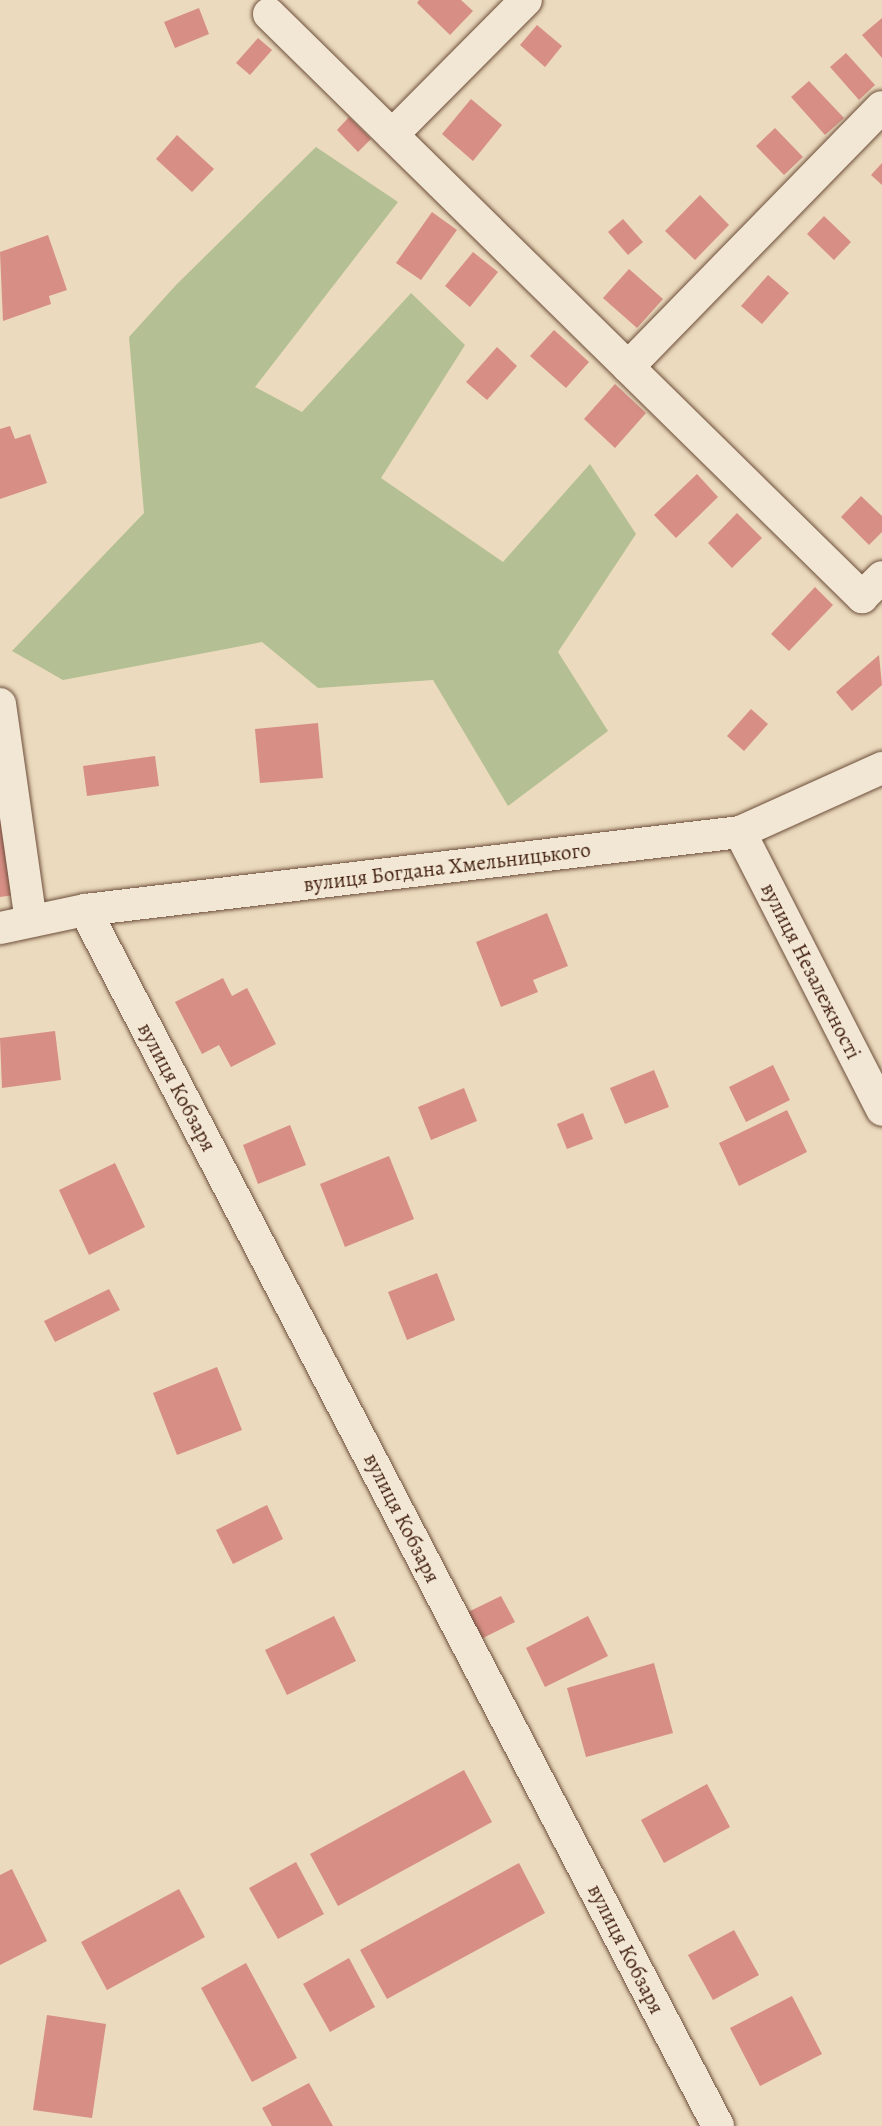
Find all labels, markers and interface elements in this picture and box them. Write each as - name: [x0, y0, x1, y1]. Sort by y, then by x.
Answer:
- street label: вулиця Богдана Хмельницького: [302, 837, 592, 897]
- street label: вулиця Незалежності: [756, 879, 866, 1063]
- street label: вулиця Кобзаря: [133, 1018, 221, 1156]
- street label: вулиця Кобзаря: [359, 1449, 445, 1587]
- street label: вулиця Кобзаря: [583, 1880, 669, 2018]

